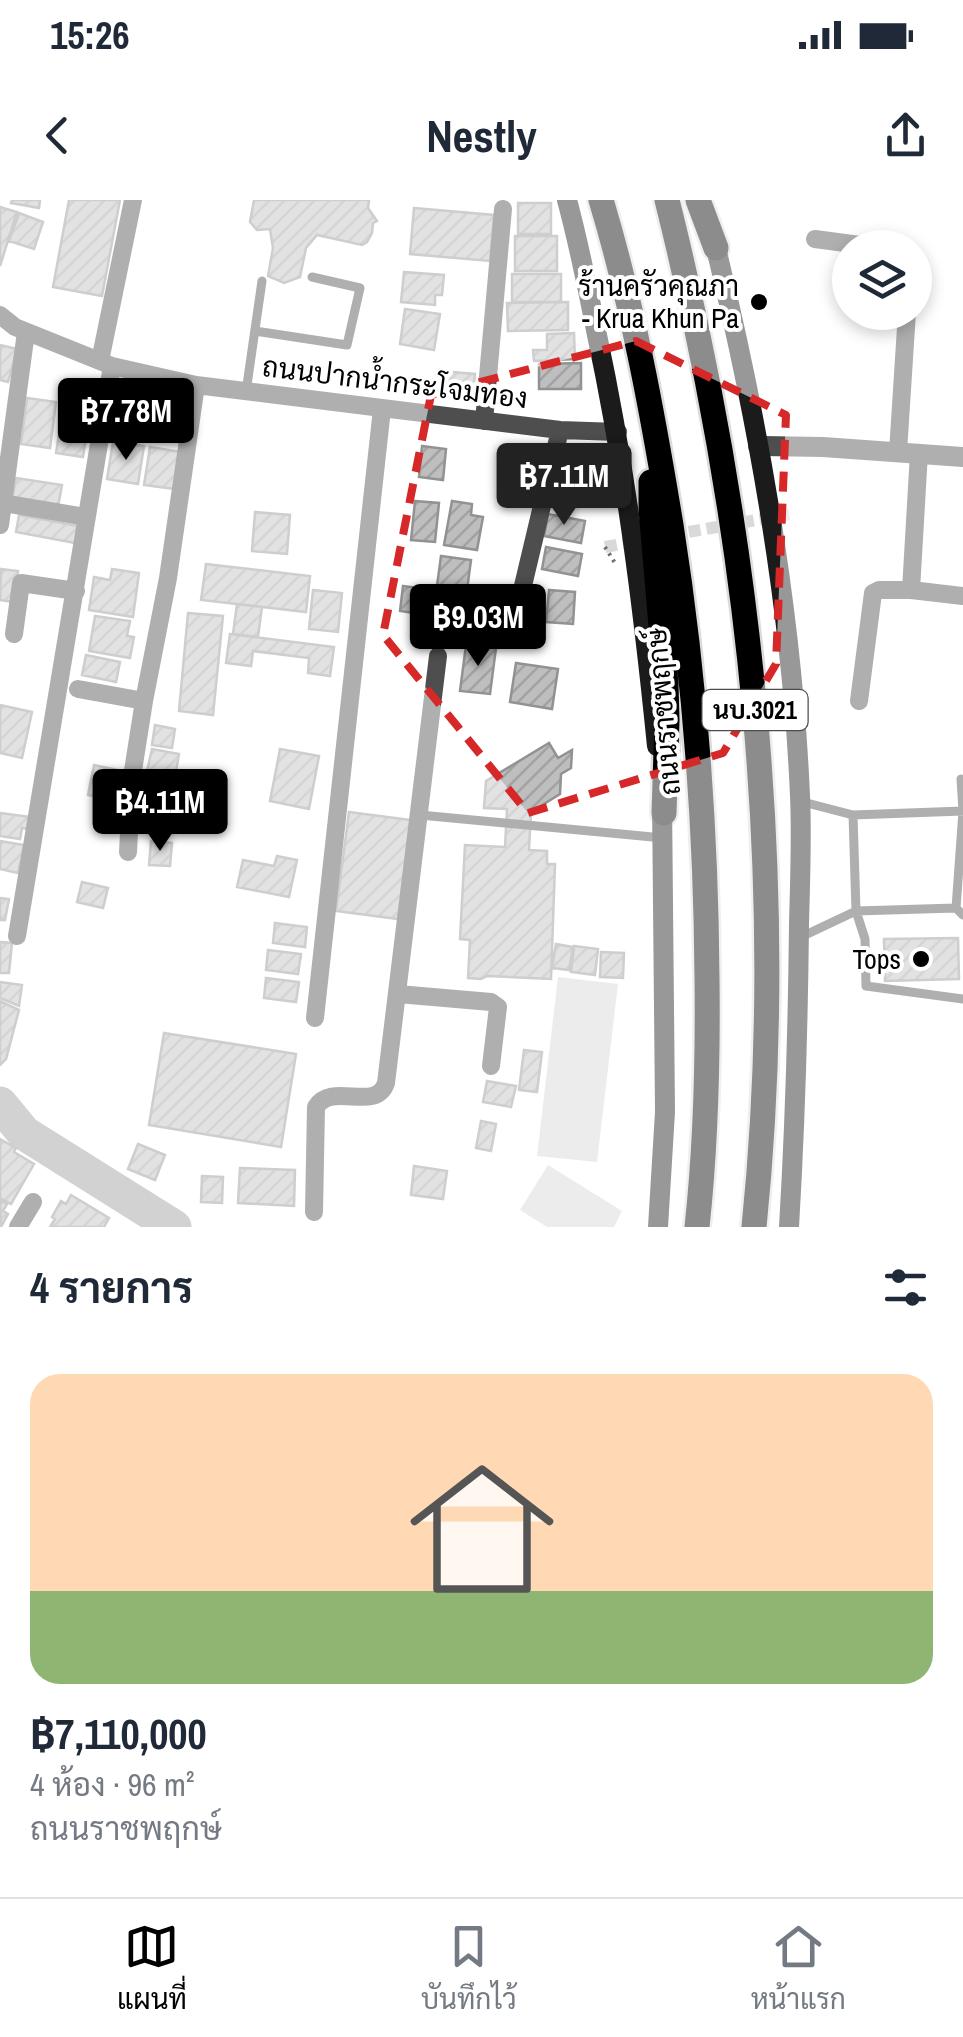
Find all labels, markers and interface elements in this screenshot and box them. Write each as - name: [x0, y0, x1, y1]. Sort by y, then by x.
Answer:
- text: 15:26: [50, 10, 130, 61]
- text: Nestly: [426, 105, 537, 166]
- icon: back: [30, 108, 85, 163]
- icon: share: [878, 108, 933, 163]
- map controls: [832, 230, 932, 330]
- button: layers: [832, 230, 932, 330]
- place label: ร้านครัวคุณภา - Krua Khun Pa: [578, 267, 739, 337]
- marker: ร้านครัวคุณภา - Krua Khun Pa: [748, 291, 770, 313]
- street label: ถนนปากน้ำกระโจมทอง: [260, 342, 530, 417]
- pin: ฿7.78M: [45, 378, 207, 463]
- text: ฿7.78M: [80, 389, 172, 432]
- pin: ฿7.11M: [483, 443, 645, 528]
- text: ฿7.11M: [519, 454, 609, 497]
- pin: ฿9.03M: [397, 584, 559, 669]
- text: ฿9.03M: [432, 595, 524, 638]
- street label: ถนนราชพฤกษ์: [637, 626, 689, 797]
- road number: นบ.3021: [702, 690, 808, 730]
- pin: ฿4.11M: [79, 769, 241, 854]
- text: ฿4.11M: [115, 780, 205, 823]
- place label: Tops: [853, 940, 901, 978]
- marker: Tops: [910, 948, 932, 970]
- text: 4 รายการ: [30, 1260, 193, 1316]
- icon: filters: [878, 1260, 933, 1315]
- icon: home: [392, 1439, 572, 1619]
- text: ฿7,110,000: [30, 1706, 207, 1762]
- text: 4 ห้อง · 96 m²: [30, 1763, 195, 1806]
- text: ถนนราชพฤกษ์: [30, 1807, 222, 1850]
- tab: แผนที่: [117, 1919, 187, 2018]
- tab: บันทึกไว้: [421, 1919, 517, 2018]
- tab: หน้าแรก: [751, 1919, 846, 2018]

